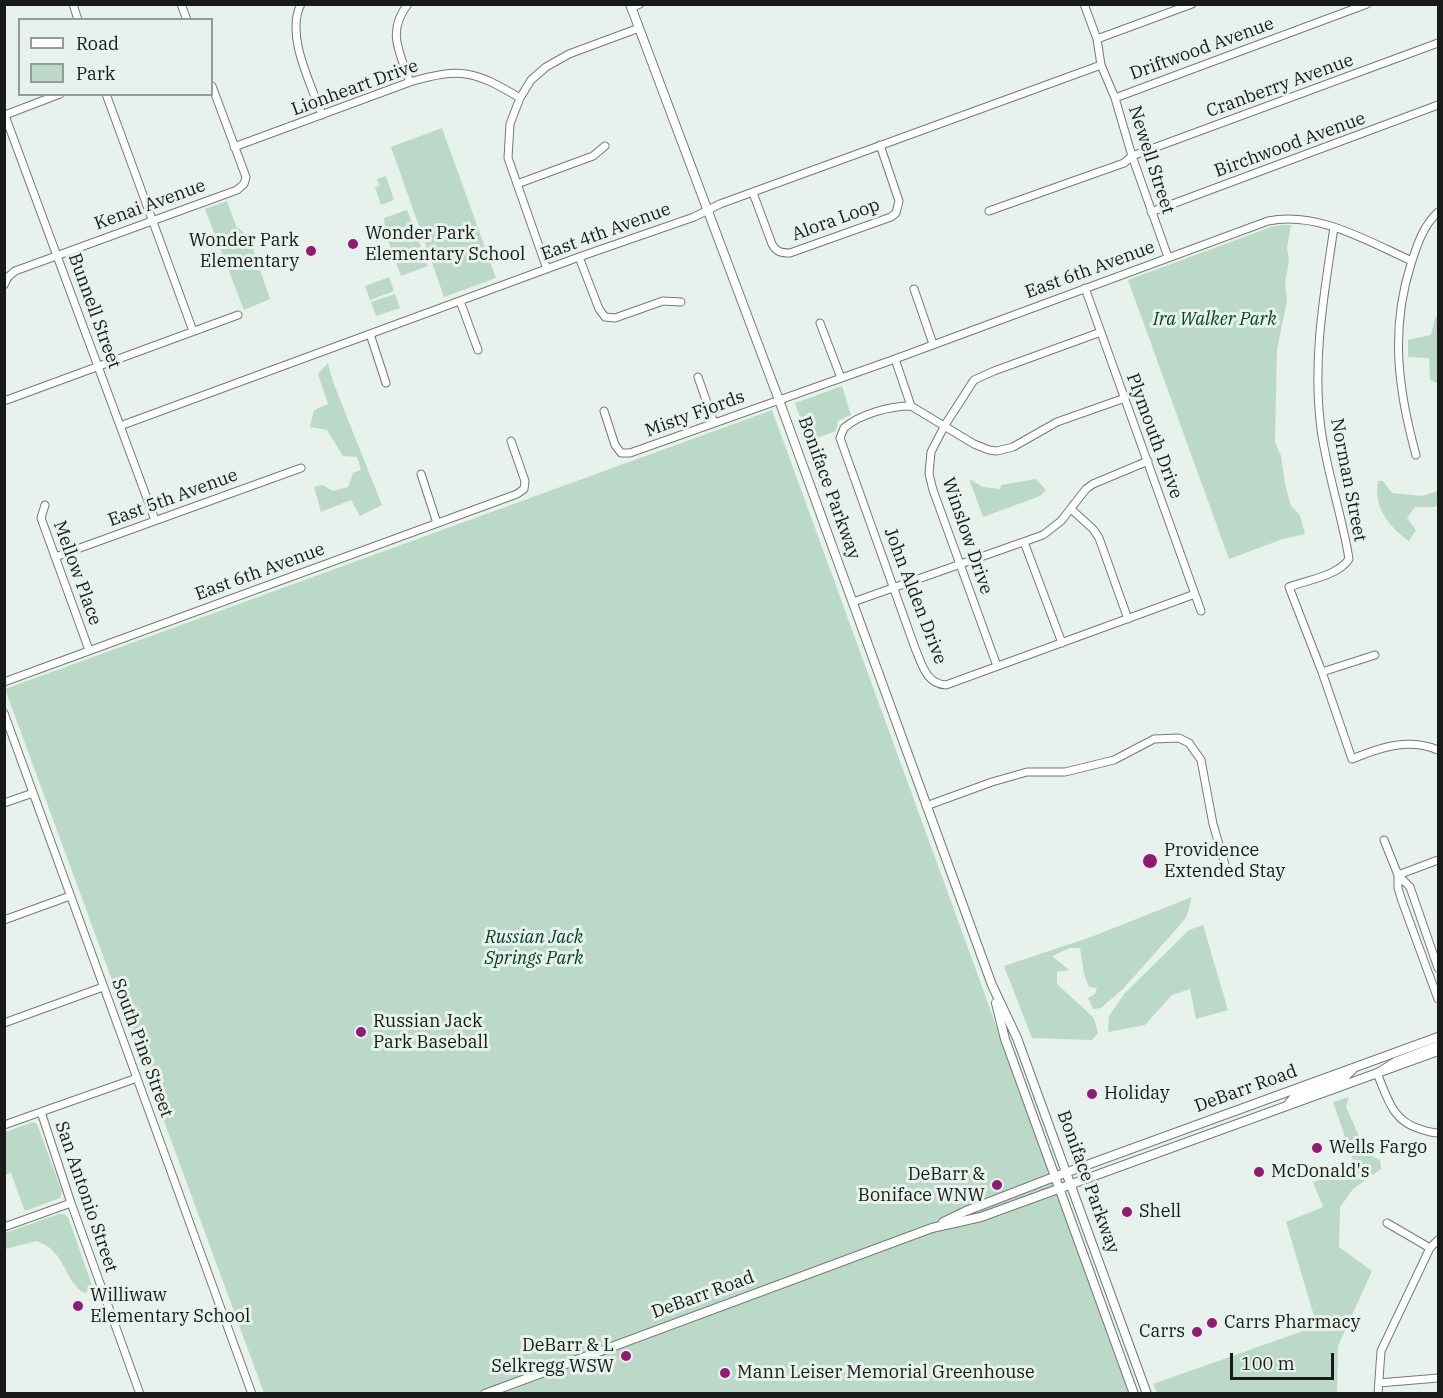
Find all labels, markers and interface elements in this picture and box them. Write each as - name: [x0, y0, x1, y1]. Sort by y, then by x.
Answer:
- street label: Driftwood Avenue: [1127, 13, 1277, 85]
- legend: [18, 18, 213, 96]
- text: Road: [76, 32, 119, 55]
- street label: Cranberry Avenue: [1204, 49, 1356, 123]
- street label: Lionheart Drive: [289, 55, 421, 121]
- text: Park: [76, 62, 115, 85]
- street label: Newell Street: [1123, 103, 1179, 217]
- street label: Birchwood Avenue: [1212, 108, 1368, 182]
- street label: Kenai Avenue: [92, 175, 208, 235]
- street label: Alora Loop: [789, 194, 883, 246]
- street label: East 4th Avenue: [538, 199, 674, 265]
- place label: Wonder Park Elementary School: [365, 223, 525, 266]
- place label: Wonder Park Elementary: [189, 230, 299, 272]
- marker: Wonder Park Elementary School: [346, 237, 360, 251]
- street label: East 6th Avenue: [1022, 237, 1158, 303]
- marker: Wonder Park Elementary: [304, 244, 318, 258]
- street label: Bunnell Street: [63, 250, 125, 372]
- park label: Ira Walker Park: [1153, 309, 1277, 331]
- street label: Plymouth Drive: [1121, 370, 1187, 502]
- street label: Misty Fjords: [642, 386, 748, 442]
- street label: Boniface Parkway: [793, 414, 865, 562]
- street label: Norman Street: [1325, 416, 1371, 544]
- street label: East 5th Avenue: [105, 465, 241, 531]
- street label: Winslow Drive: [937, 475, 997, 597]
- street label: Mellow Place: [48, 518, 106, 628]
- street label: John Alden Drive: [879, 525, 951, 667]
- street label: East 6th Avenue: [192, 539, 328, 605]
- place label: Providence Extended Stay: [1164, 840, 1285, 882]
- marker: Providence Extended Stay: [1141, 852, 1159, 870]
- park label: Russian Jack Springs Park: [484, 927, 584, 970]
- street label: South Pine Street: [107, 975, 177, 1121]
- place label: Russian Jack Park Baseball: [373, 1011, 488, 1054]
- marker: Russian Jack Park Baseball: [354, 1025, 368, 1039]
- street label: DeBarr Road: [1192, 1061, 1300, 1117]
- place label: Holiday: [1104, 1083, 1170, 1105]
- marker: Holiday: [1085, 1087, 1099, 1101]
- street label: Boniface Parkway: [1052, 1108, 1124, 1256]
- street label: San Antonio Street: [50, 1119, 122, 1275]
- place label: Wells Fargo: [1329, 1137, 1427, 1159]
- marker: Wells Fargo: [1310, 1141, 1324, 1155]
- place label: McDonald's: [1271, 1161, 1370, 1183]
- place label: DeBarr & Boniface WNW: [858, 1164, 985, 1206]
- marker: McDonald's: [1252, 1165, 1266, 1179]
- marker: DeBarr & Boniface WNW: [990, 1178, 1004, 1192]
- place label: Shell: [1139, 1201, 1181, 1223]
- marker: Shell: [1120, 1205, 1134, 1219]
- street label: DeBarr Road: [649, 1267, 757, 1323]
- place label: Williwaw Elementary School: [90, 1285, 250, 1328]
- marker: Williwaw Elementary School: [71, 1299, 85, 1313]
- place label: Carrs Pharmacy: [1224, 1312, 1360, 1334]
- marker: Carrs Pharmacy: [1205, 1316, 1219, 1330]
- place label: Carrs: [1139, 1321, 1185, 1343]
- marker: Carrs: [1190, 1325, 1204, 1339]
- place label: DeBarr & L Selkregg WSW: [491, 1335, 614, 1378]
- scale bar: [1233, 1341, 1336, 1379]
- marker: DeBarr & L Selkregg WSW: [619, 1349, 633, 1363]
- text: 100 m: [1241, 1352, 1295, 1375]
- place label: Mann Leiser Memorial Greenhouse: [737, 1362, 1035, 1384]
- marker: Mann Leiser Memorial Greenhouse: [718, 1366, 732, 1380]

